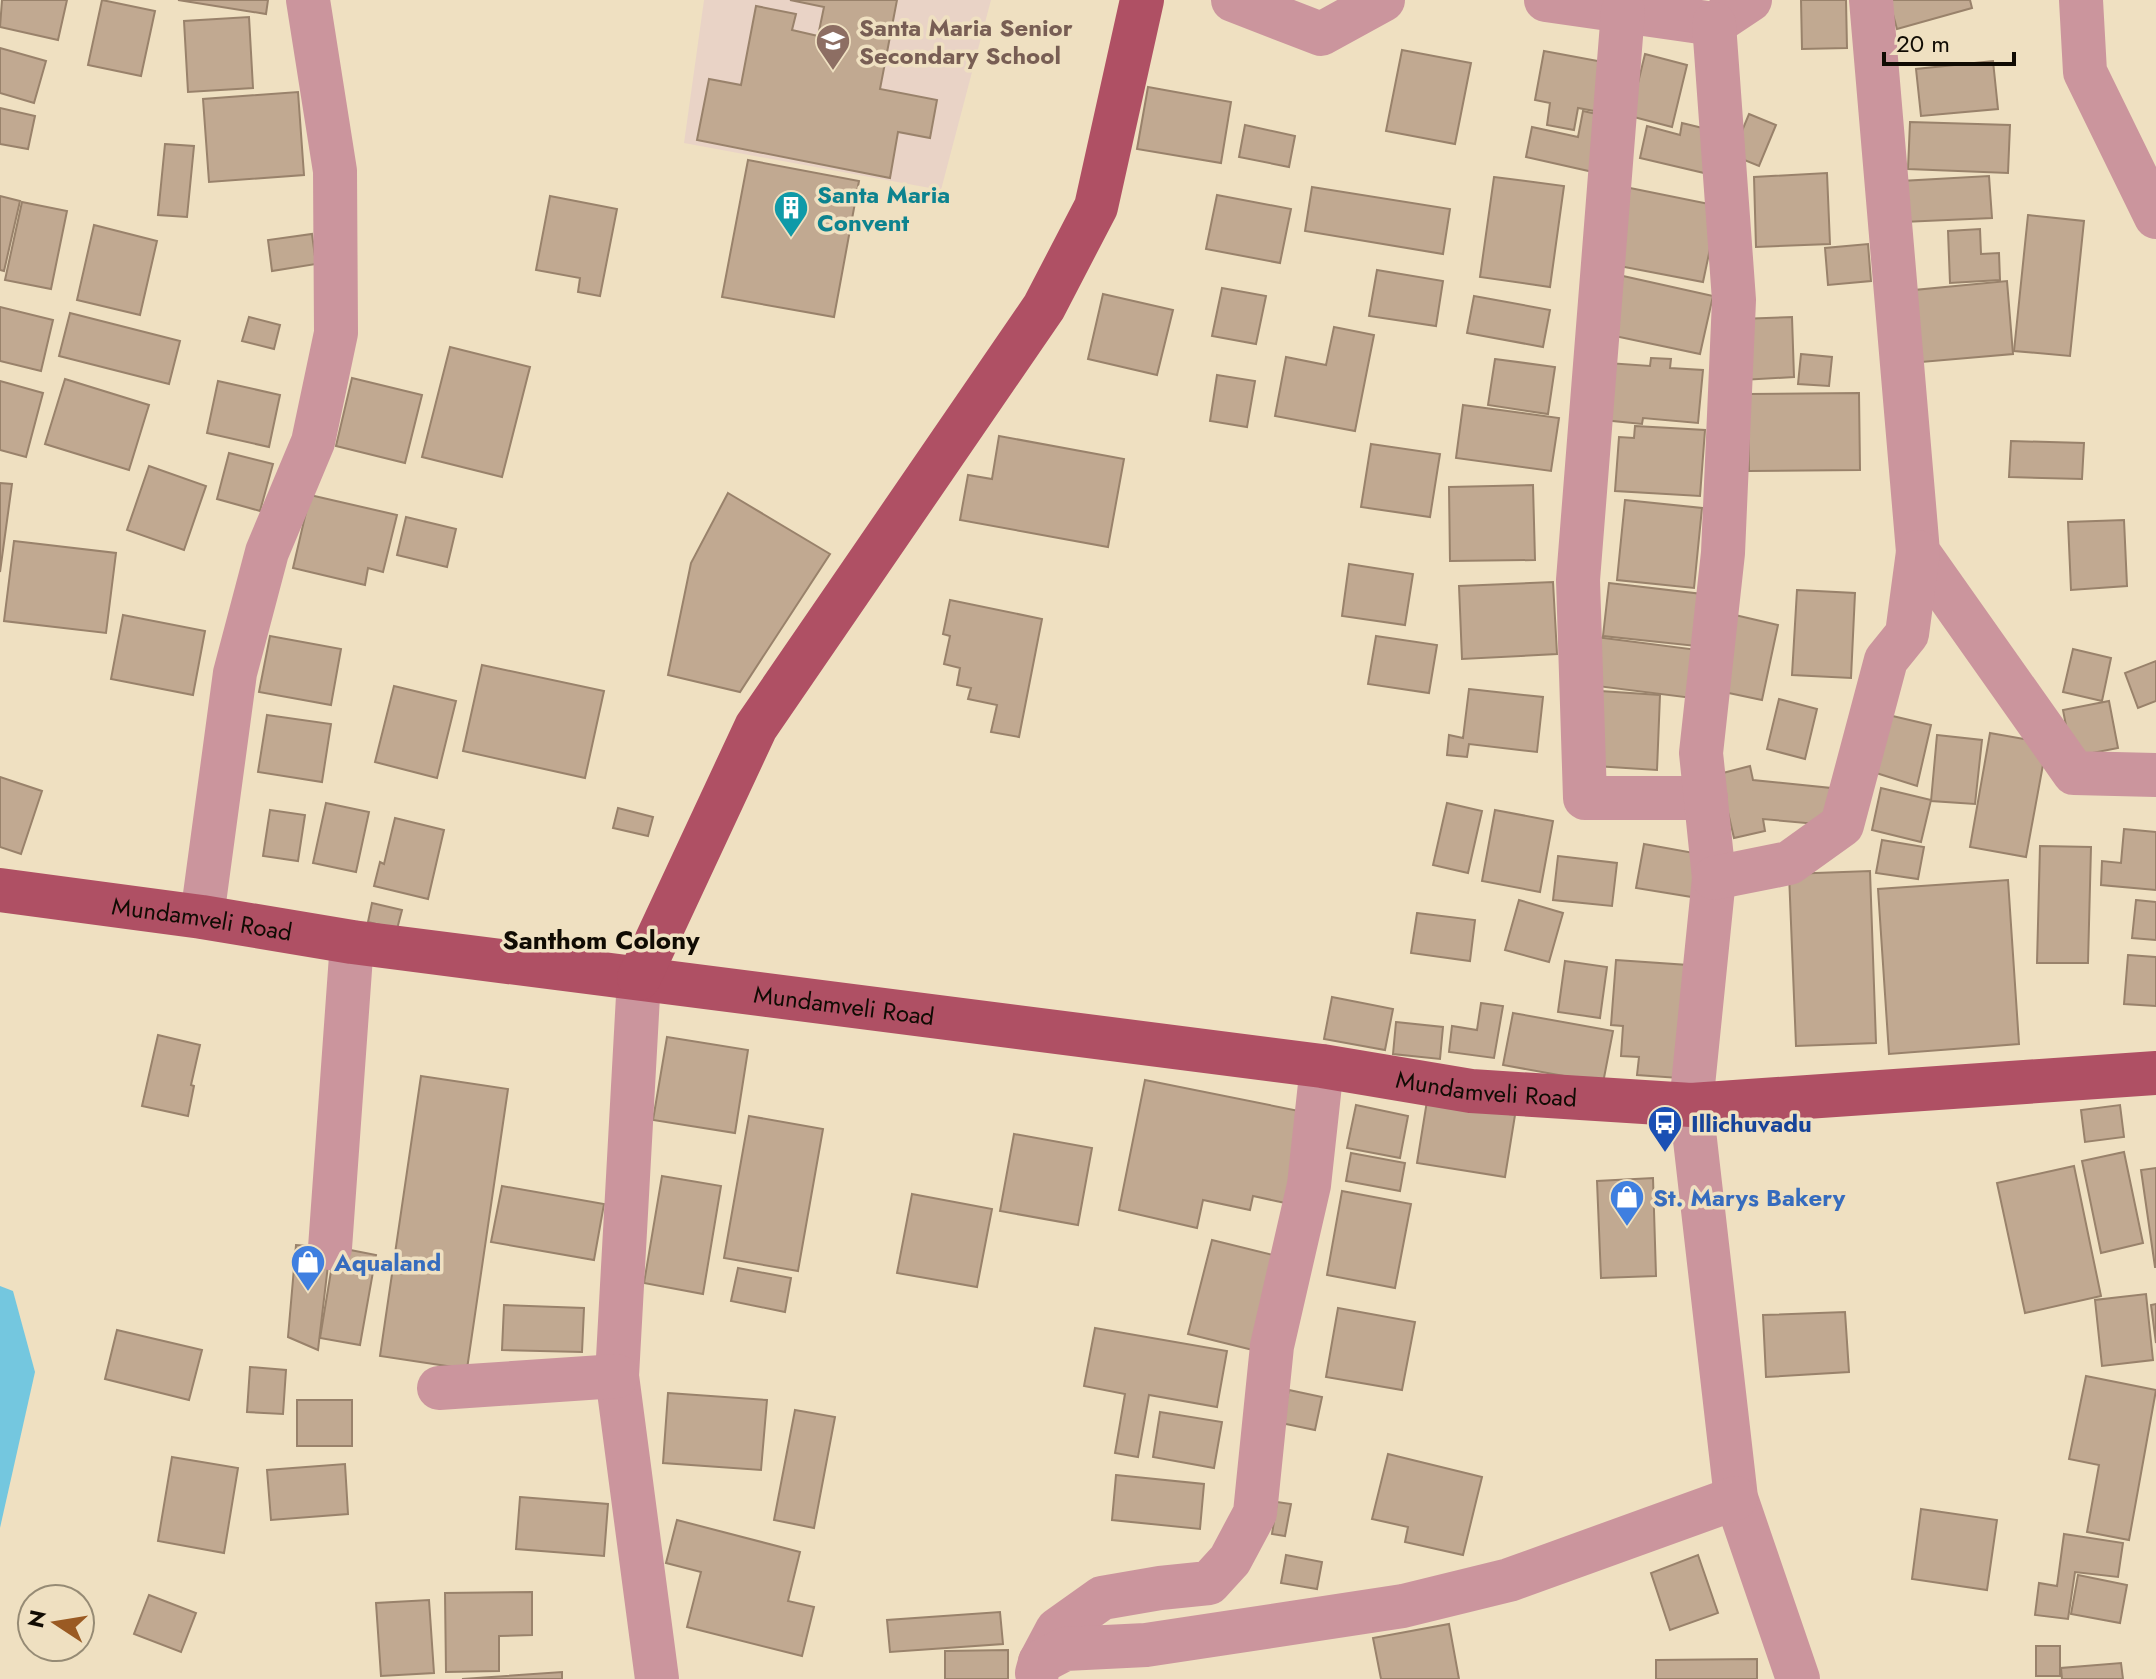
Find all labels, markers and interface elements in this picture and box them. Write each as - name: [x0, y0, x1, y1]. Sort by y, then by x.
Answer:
- place label: Santa Maria Senior Secondary School: [859, 10, 1073, 73]
- scale bar: [1884, 16, 2014, 66]
- school or university icon: Santa Maria Senior Secondary School: [814, 22, 852, 72]
- text: 20 m: [1896, 26, 1950, 61]
- place label: Santa Maria Convent: [817, 177, 950, 240]
- building icon: Santa Maria Convent: [772, 189, 810, 239]
- street label: Mundamveli Road: [110, 888, 295, 949]
- district label: Santhom Colony: [502, 921, 700, 959]
- street label: Mundamveli Road: [752, 976, 937, 1034]
- street label: Mundamveli Road: [1393, 1061, 1578, 1115]
- bus stop icon: Illichuvadu: [1646, 1104, 1684, 1154]
- place label: Illichuvadu: [1691, 1106, 1812, 1141]
- shop icon: St. Marys Bakery: [1608, 1178, 1646, 1228]
- place label: St. Marys Bakery: [1653, 1180, 1846, 1215]
- shop icon: Aqualand: [289, 1243, 327, 1293]
- place label: Aqualand: [333, 1245, 441, 1280]
- north arrow: [16, 1583, 96, 1663]
- text: N: [19, 1607, 54, 1631]

